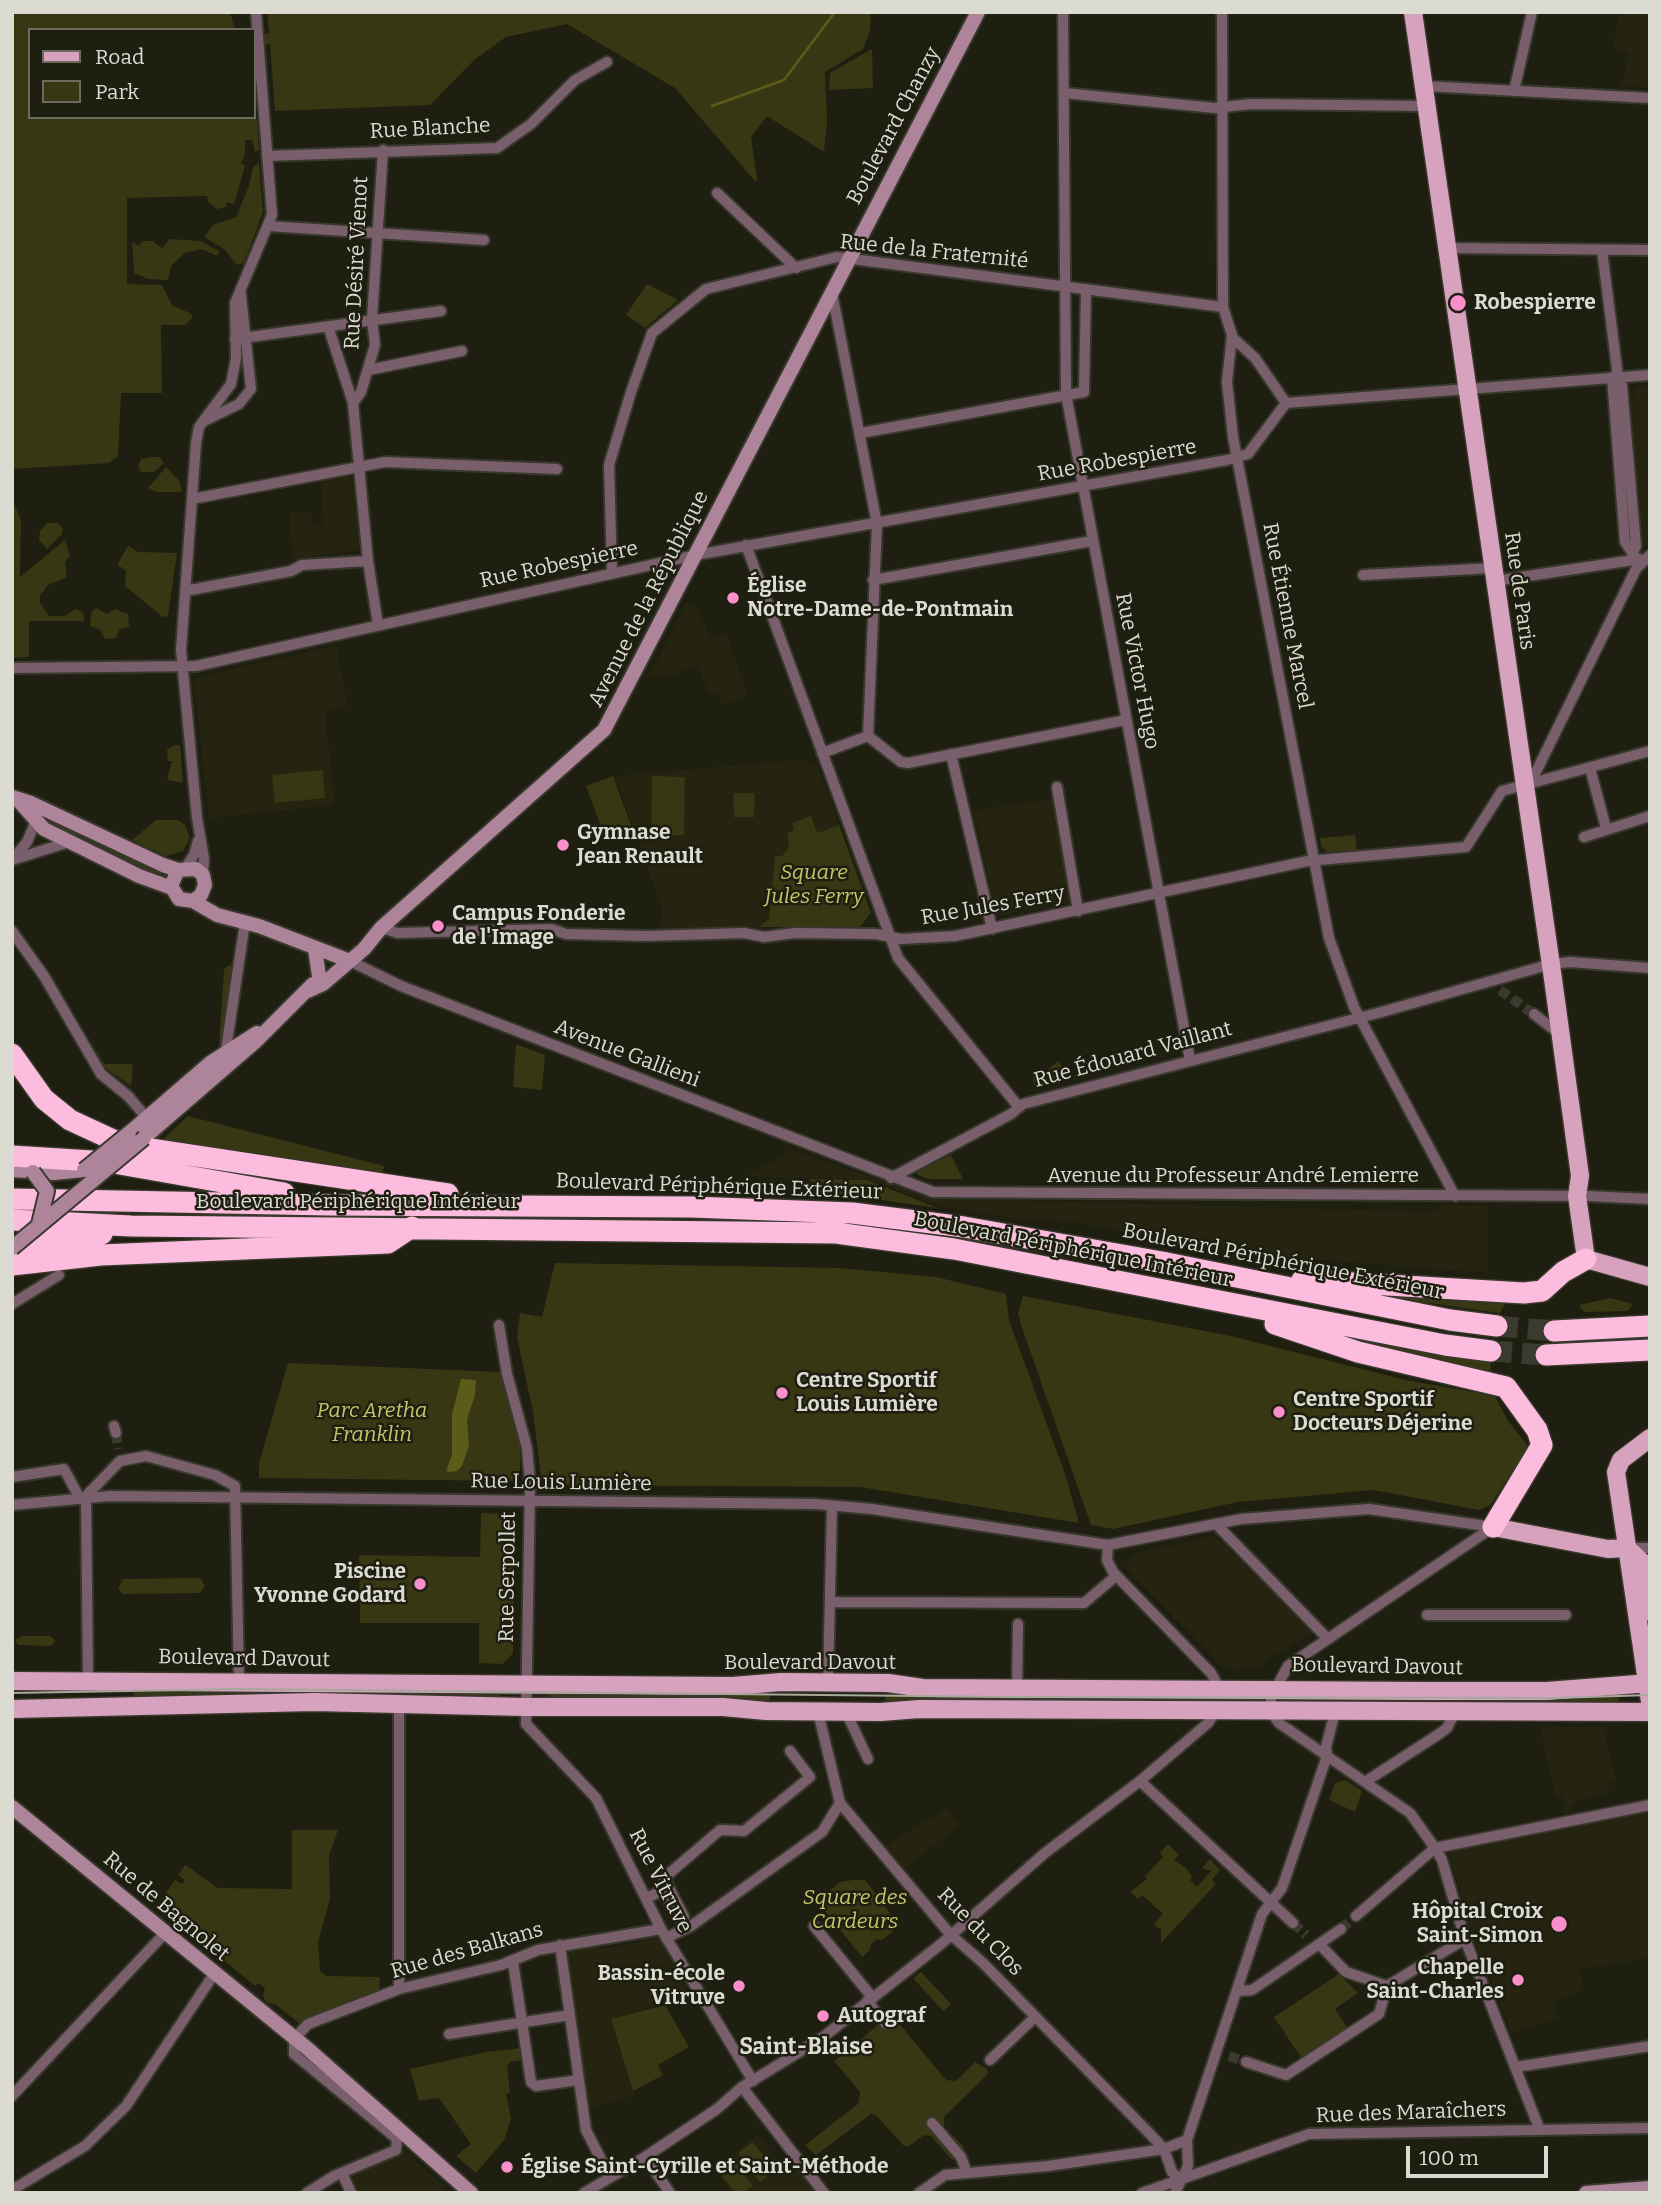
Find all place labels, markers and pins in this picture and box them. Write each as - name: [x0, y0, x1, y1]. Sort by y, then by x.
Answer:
- place label: Robespierre: [1474, 290, 1596, 316]
- marker: Robespierre: [1448, 293, 1468, 313]
- place label: Église Notre-Dame-de-Pontmain: [747, 573, 1013, 623]
- marker: Église Notre-Dame-de-Pontmain: [725, 590, 741, 606]
- place label: Gymnase Jean Renault: [577, 820, 703, 870]
- marker: Gymnase Jean Renault: [555, 837, 571, 853]
- place label: Campus Fonderie de l'Image: [452, 901, 626, 951]
- marker: Campus Fonderie de l'Image: [430, 918, 446, 934]
- place label: Centre Sportif Louis Lumière: [796, 1368, 938, 1418]
- marker: Centre Sportif Louis Lumière: [774, 1385, 790, 1401]
- place label: Centre Sportif Docteurs Déjerine: [1293, 1387, 1472, 1437]
- marker: Centre Sportif Docteurs Déjerine: [1271, 1404, 1287, 1420]
- place label: Piscine Yvonne Godard: [254, 1559, 406, 1609]
- marker: Piscine Yvonne Godard: [412, 1576, 428, 1592]
- place label: Hôpital Croix Saint-Simon: [1412, 1899, 1543, 1949]
- marker: Hôpital Croix Saint-Simon: [1549, 1914, 1569, 1934]
- place label: Chapelle Saint-Charles: [1366, 1955, 1504, 2005]
- place label: Bassin-école Vitruve: [597, 1961, 725, 2011]
- marker: Chapelle Saint-Charles: [1510, 1972, 1526, 1988]
- marker: Bassin-école Vitruve: [731, 1978, 747, 1994]
- place label: Autograf: [837, 2003, 926, 2029]
- marker: Autograf: [815, 2008, 831, 2024]
- place label: Église Saint-Cyrille et Saint-Méthode: [521, 2154, 888, 2180]
- marker: Église Saint-Cyrille et Saint-Méthode: [499, 2159, 515, 2175]

